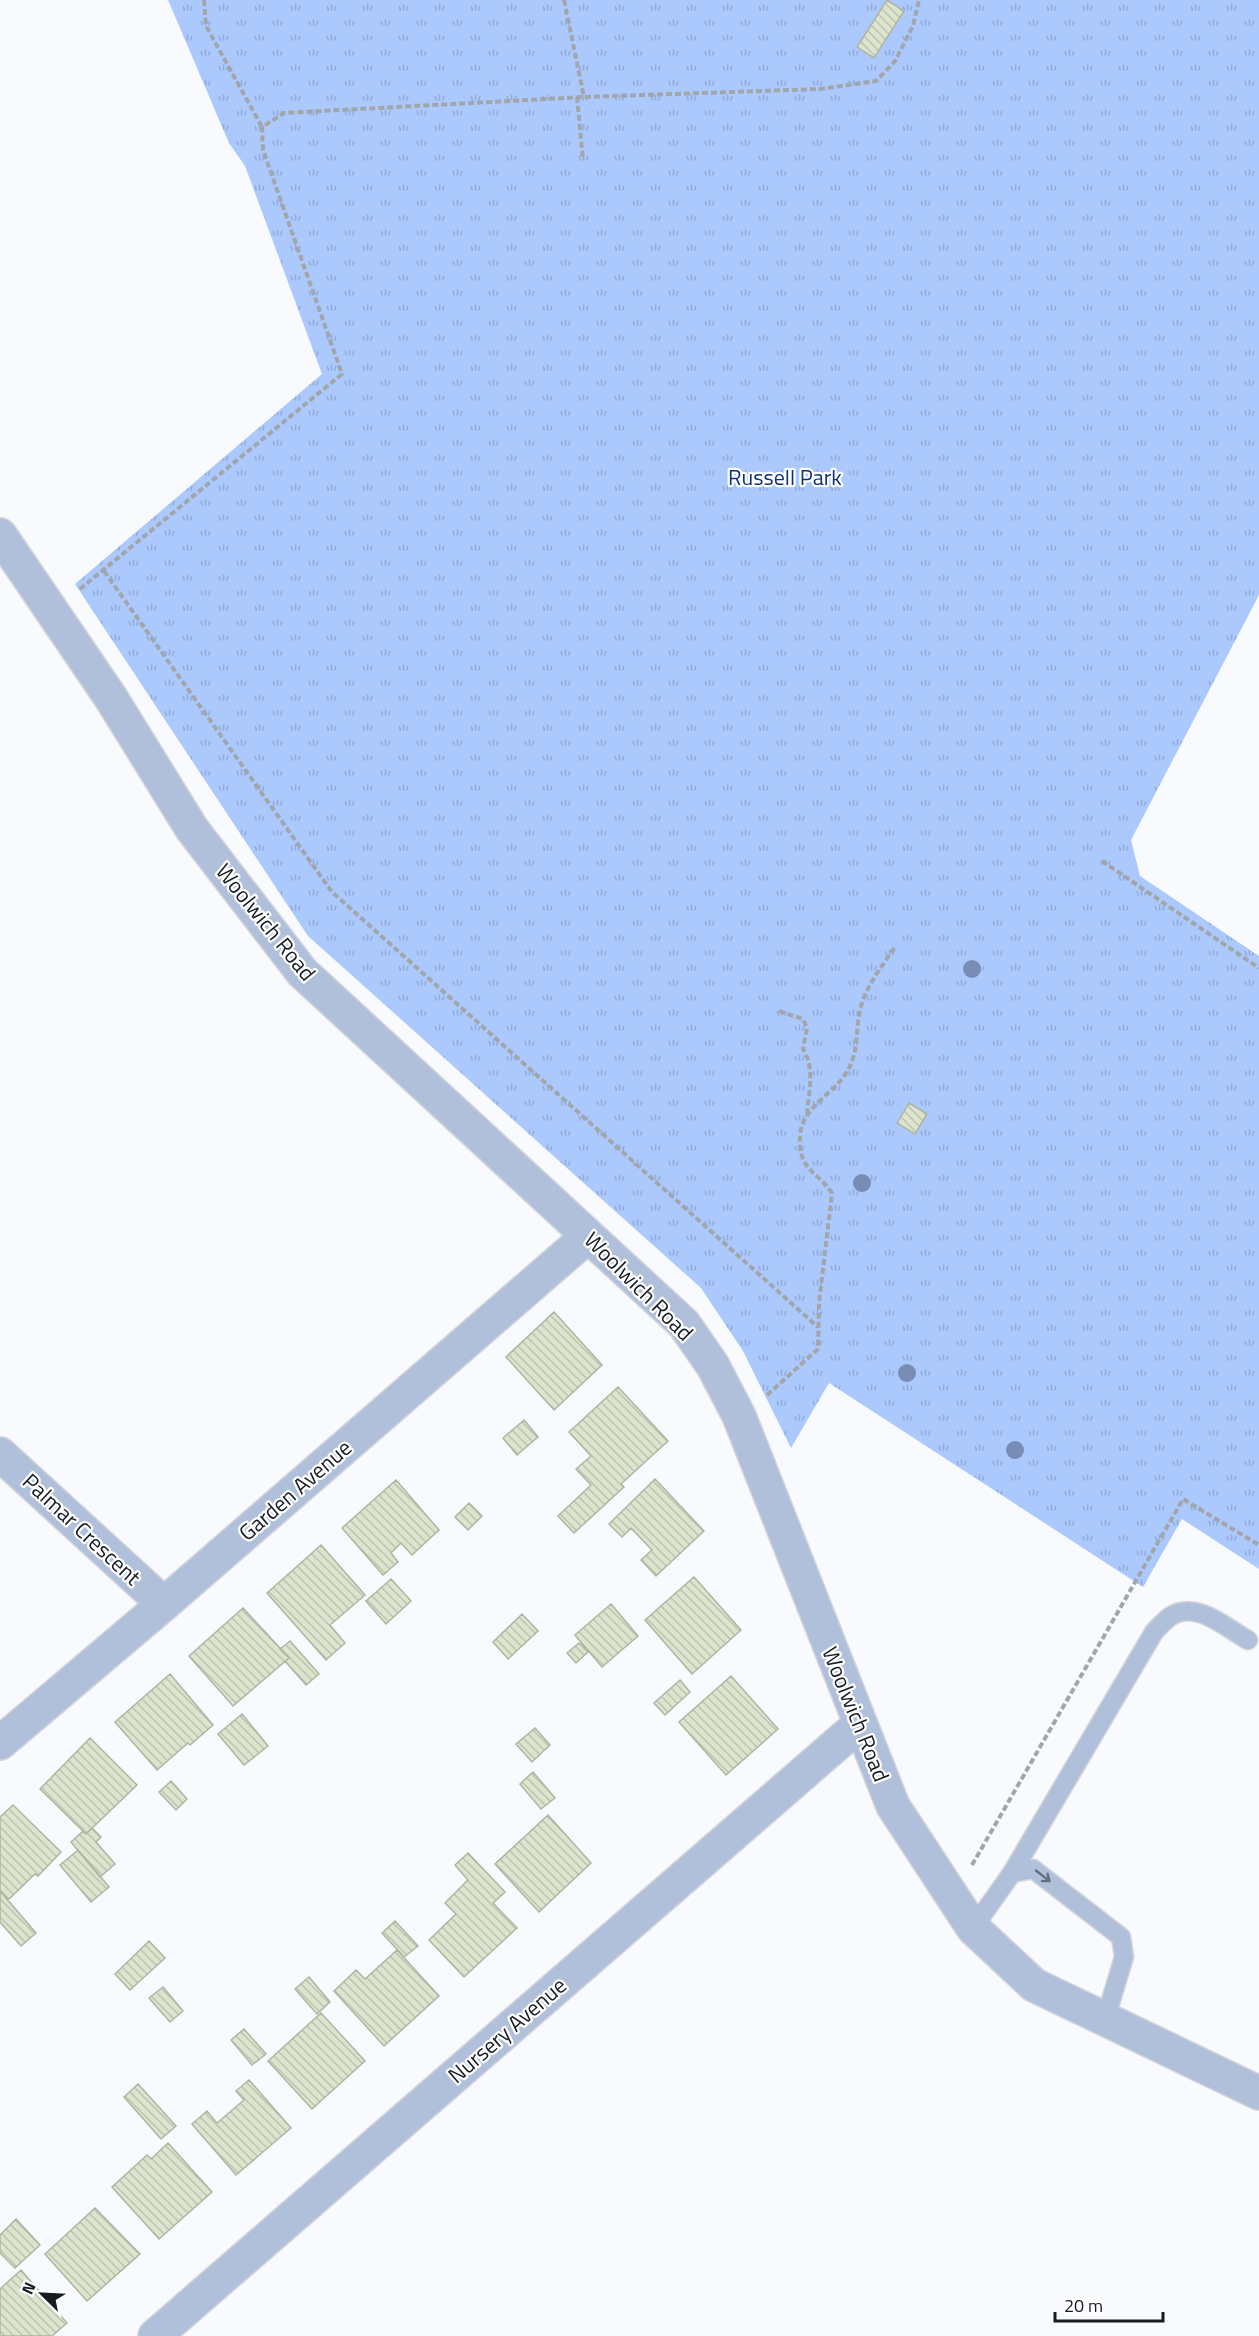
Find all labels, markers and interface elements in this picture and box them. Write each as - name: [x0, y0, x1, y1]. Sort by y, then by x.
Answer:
- park label: Russell Park: [728, 460, 842, 494]
- street label: Woolwich Road: [208, 856, 324, 988]
- street label: Woolwich Road: [576, 1223, 702, 1349]
- street label: Garden Avenue: [231, 1431, 359, 1549]
- street label: Palmar Crescent: [15, 1465, 149, 1593]
- street label: Woolwich Road: [813, 1641, 899, 1787]
- one-way arrow: [1034, 1870, 1050, 1883]
- street label: Nursery Avenue: [440, 1969, 574, 2091]
- north arrow: [12, 2264, 72, 2324]
- text: N: [15, 2278, 42, 2298]
- scale bar: [1055, 2285, 1163, 2323]
- text: 20 m: [1064, 2292, 1103, 2319]

